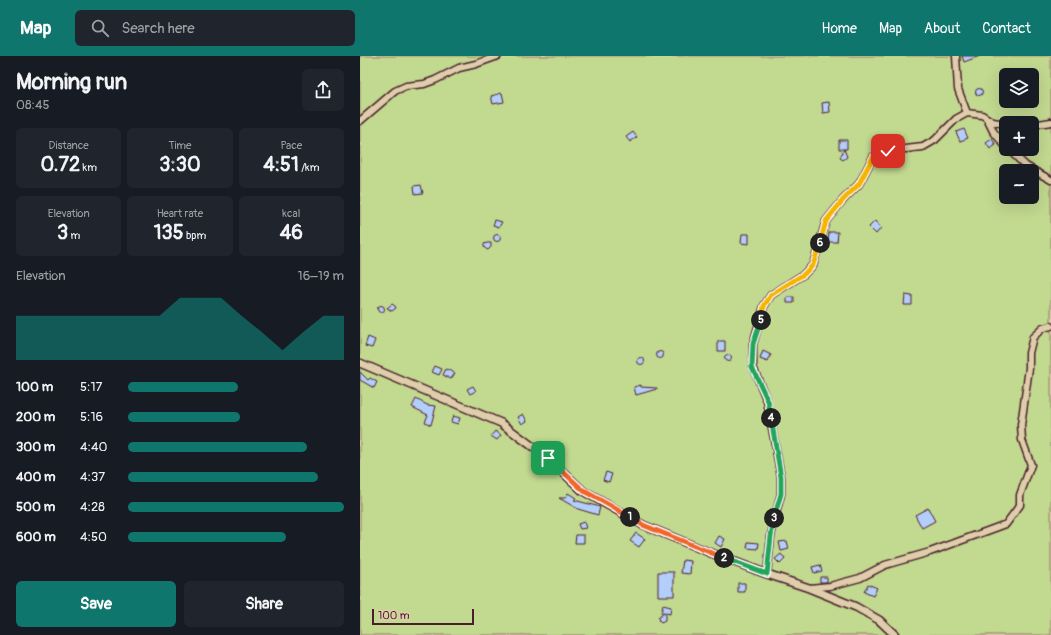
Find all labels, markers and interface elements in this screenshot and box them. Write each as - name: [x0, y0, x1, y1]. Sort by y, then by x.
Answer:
- search box: [75, 10, 355, 46]
- text: Map: [20, 16, 51, 40]
- icon: search: [89, 17, 111, 39]
- text: Search here: [121, 19, 195, 38]
- text: Home: [822, 20, 857, 37]
- text: Map: [879, 20, 902, 37]
- text: About: [924, 20, 960, 37]
- text: Contact: [982, 20, 1031, 37]
- text: Morning run: [16, 68, 127, 96]
- map controls: [999, 68, 1039, 204]
- button: layers: [999, 68, 1039, 108]
- button: share: [302, 69, 344, 111]
- text: 08:45: [16, 97, 50, 113]
- button: +: [999, 116, 1039, 156]
- pin: [871, 134, 905, 168]
- text: Distance: [49, 139, 89, 152]
- text: Time: [168, 139, 191, 152]
- text: Pace: [280, 139, 302, 152]
- icon: check: [877, 140, 899, 162]
- text: 0.72: [40, 152, 80, 177]
- text: 3:30: [159, 152, 201, 177]
- text: 4:51: [263, 152, 299, 177]
- text: km: [80, 161, 97, 174]
- text: /km: [299, 161, 319, 174]
- button: −: [999, 164, 1039, 204]
- text: Elevation: [48, 207, 90, 220]
- text: Heart rate: [157, 207, 203, 220]
- text: kcal: [282, 207, 300, 220]
- text: 3: [57, 220, 68, 245]
- text: 135: [154, 220, 184, 245]
- text: 46: [280, 220, 303, 245]
- text: m: [68, 229, 80, 242]
- text: bpm: [184, 229, 206, 242]
- pin: 6: [810, 233, 830, 253]
- text: 6: [817, 236, 823, 249]
- text: Elevation: [16, 268, 66, 284]
- text: 16–19 m: [298, 268, 344, 284]
- pin: 5: [751, 310, 771, 330]
- text: 5: [758, 313, 764, 326]
- text: 100 m: [16, 379, 53, 395]
- text: 5:17: [80, 379, 102, 395]
- pin: 4: [761, 408, 781, 428]
- text: 200 m: [16, 409, 55, 425]
- text: 5:16: [80, 409, 103, 425]
- text: 4: [768, 411, 774, 424]
- text: 300 m: [16, 439, 55, 455]
- text: 4:40: [80, 439, 107, 455]
- pin: [531, 441, 565, 475]
- icon: arrive: [537, 447, 559, 469]
- text: 400 m: [16, 469, 56, 485]
- text: 4:37: [80, 469, 105, 485]
- text: 500 m: [16, 499, 55, 515]
- text: 4:28: [80, 499, 105, 515]
- pin: 1: [620, 507, 640, 527]
- pin: 3: [764, 508, 784, 528]
- text: 1: [628, 510, 632, 523]
- text: 3: [771, 511, 777, 524]
- text: 600 m: [16, 529, 56, 545]
- text: 4:50: [80, 529, 107, 545]
- pin: 2: [714, 548, 734, 568]
- text: 2: [721, 551, 727, 564]
- button: Save: [16, 581, 176, 627]
- button: Share: [184, 581, 344, 627]
- scale bar: [372, 607, 474, 626]
- text: 100 m: [378, 609, 409, 622]

